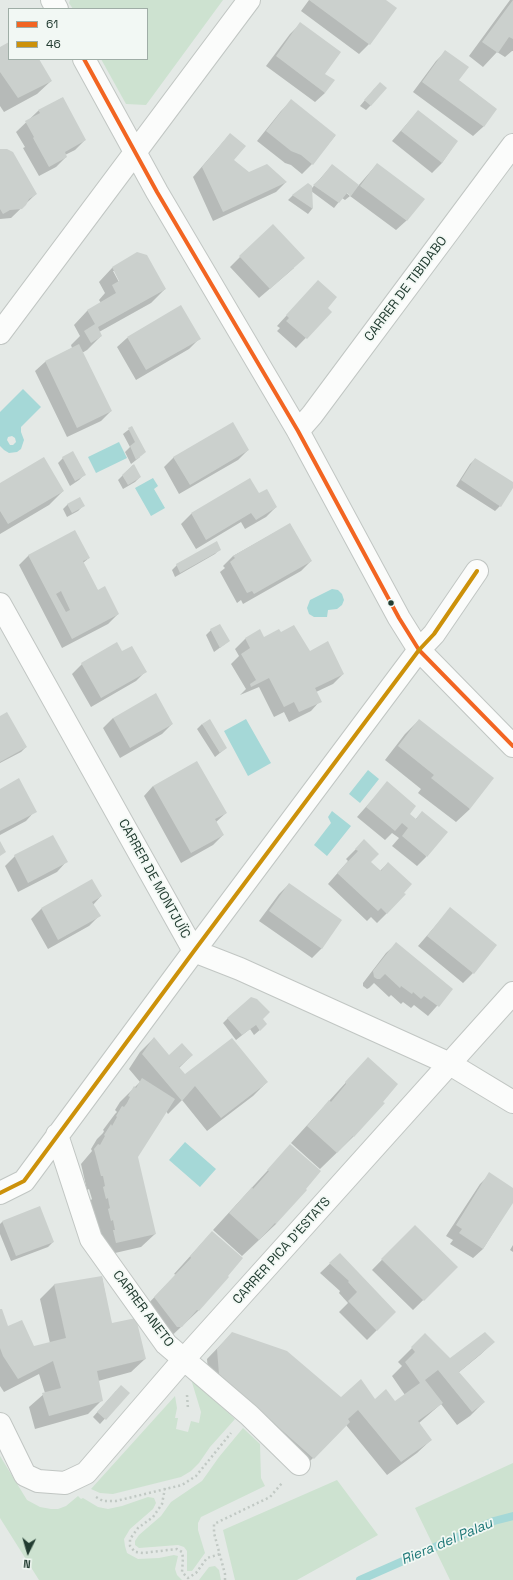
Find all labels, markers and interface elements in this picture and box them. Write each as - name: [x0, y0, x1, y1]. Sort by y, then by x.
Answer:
- legend: [8, 8, 148, 60]
- text: 61: [46, 16, 58, 32]
- text: 46: [46, 36, 61, 52]
- street label: CARRER DE TIBIDABO: [361, 233, 451, 345]
- unlabelled marker: [386, 598, 396, 608]
- street label: CARRER DE MONTJUÏC: [115, 817, 193, 941]
- street label: CARRER PICA D'ESTATS: [230, 1194, 334, 1308]
- street label: CARRER ANETO: [109, 1268, 177, 1350]
- water label: Riera del Palau: [399, 1515, 495, 1569]
- north arrow: [8, 1532, 48, 1572]
- text: N: [23, 1557, 31, 1571]

